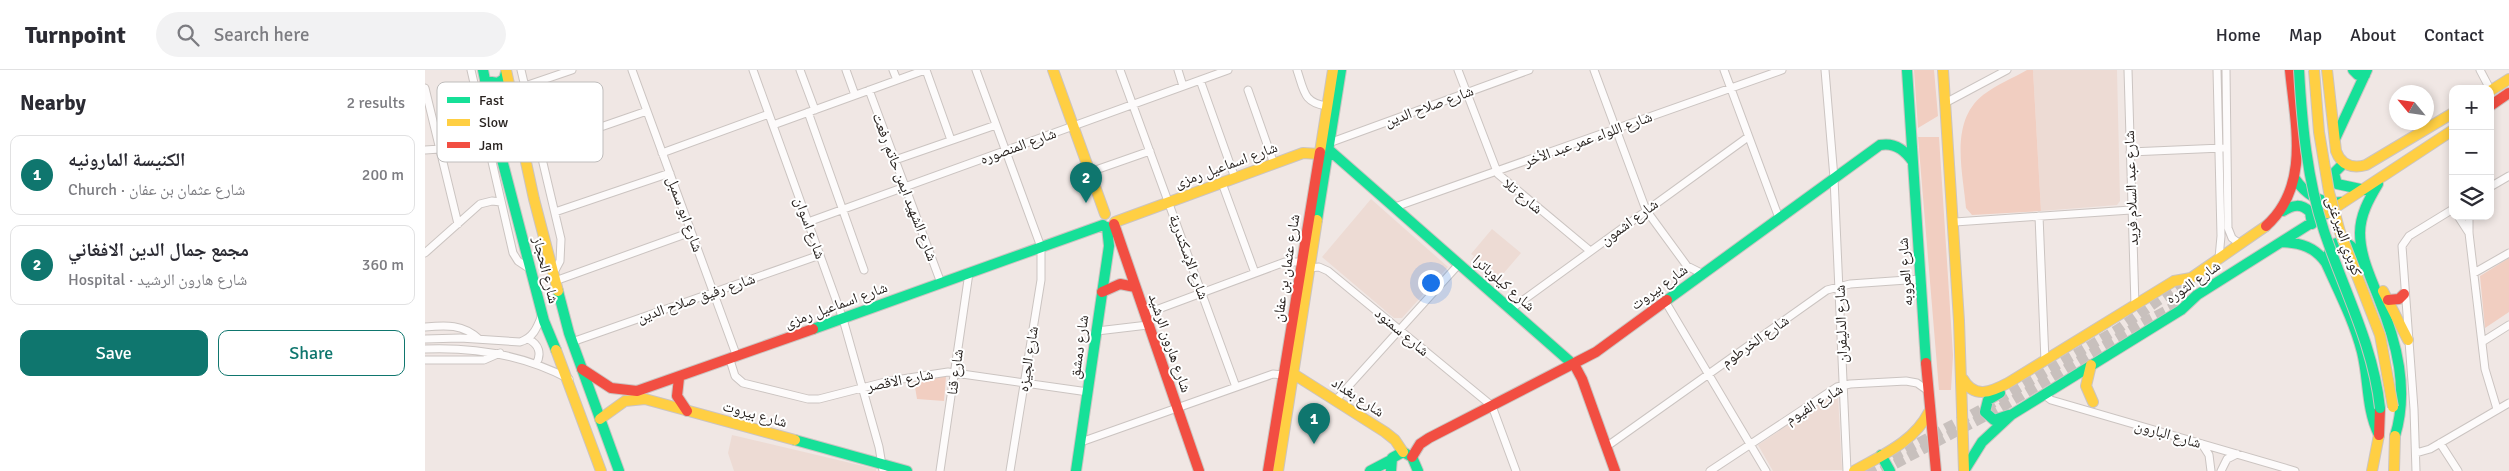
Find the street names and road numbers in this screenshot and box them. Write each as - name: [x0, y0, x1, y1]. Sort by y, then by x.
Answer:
- street label: شارع صلاح الدين: [1382, 82, 1476, 131]
- street label: شارع اللواء عمر عبد الأخر: [1520, 107, 1655, 172]
- street label: شارع الشهيد ايمن حاتم رفعت: [867, 110, 942, 264]
- street label: شارع المنصوره: [977, 124, 1059, 169]
- street label: شارع عبد السلام فريد: [2120, 130, 2143, 246]
- street label: شارع اسماعيل رمزى: [1172, 138, 1280, 193]
- street label: شارع ابو سمبل: [662, 174, 707, 255]
- street label: شارع تلا: [1499, 174, 1547, 219]
- street label: كوبري الميرغنى: [2319, 194, 2366, 279]
- street label: شارع اسوان: [790, 195, 830, 262]
- street label: شارع اشمون: [1597, 195, 1662, 250]
- street label: شارع الإسكندرية: [1164, 212, 1213, 302]
- street label: شارع عثمان بن عفان: [1269, 213, 1304, 323]
- street label: شارع الحجاز: [528, 234, 563, 306]
- street label: شارع العروبه: [1894, 237, 1917, 307]
- street label: شارع كيلوباترا: [1468, 251, 1539, 316]
- street label: شارع الثوره: [2162, 257, 2225, 308]
- street label: شارع بيروت: [1627, 260, 1692, 314]
- street label: شارع رفيق صلاح الدين: [635, 269, 758, 328]
- street label: شارع اسماعيل رمزى: [782, 278, 890, 333]
- street label: شارع الدليفران: [1831, 284, 1852, 364]
- street label: شارع هارون الرشيد: [1144, 291, 1195, 395]
- street label: شارع سمنود: [1370, 304, 1433, 361]
- street label: شارع الخرطوم: [1718, 311, 1793, 372]
- street label: شارع دمشق: [1066, 314, 1093, 380]
- street label: شارع الجيزه: [1014, 325, 1043, 393]
- street label: شارع قنا: [943, 348, 968, 396]
- street label: شارع الاقصر: [864, 365, 935, 396]
- street label: شارع بغداد: [1328, 373, 1388, 422]
- street label: شارع الفيوم: [1782, 380, 1847, 429]
- street label: شارع بيروت: [721, 397, 789, 432]
- street label: شارع البارون: [2132, 416, 2203, 453]

